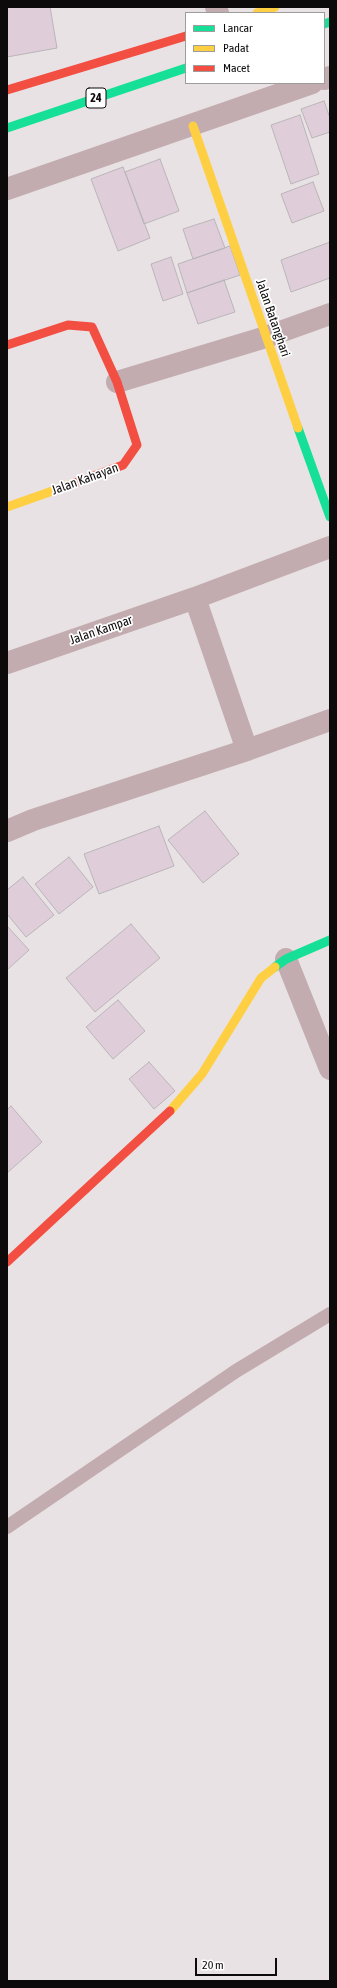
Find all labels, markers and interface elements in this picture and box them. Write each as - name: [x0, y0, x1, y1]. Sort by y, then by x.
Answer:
- legend: [185, 12, 325, 84]
- text: Lancar: [223, 21, 253, 35]
- text: Padat: [223, 41, 249, 55]
- text: Macet: [223, 61, 250, 75]
- road number: 24: [86, 88, 106, 108]
- street label: Jalan Batanghari: [252, 277, 294, 359]
- street label: Jalan Kahayan: [50, 460, 120, 498]
- street label: Jalan Kampar: [68, 612, 134, 648]
- scale bar: [197, 1950, 279, 1976]
- text: 20 m: [202, 1958, 224, 1972]

